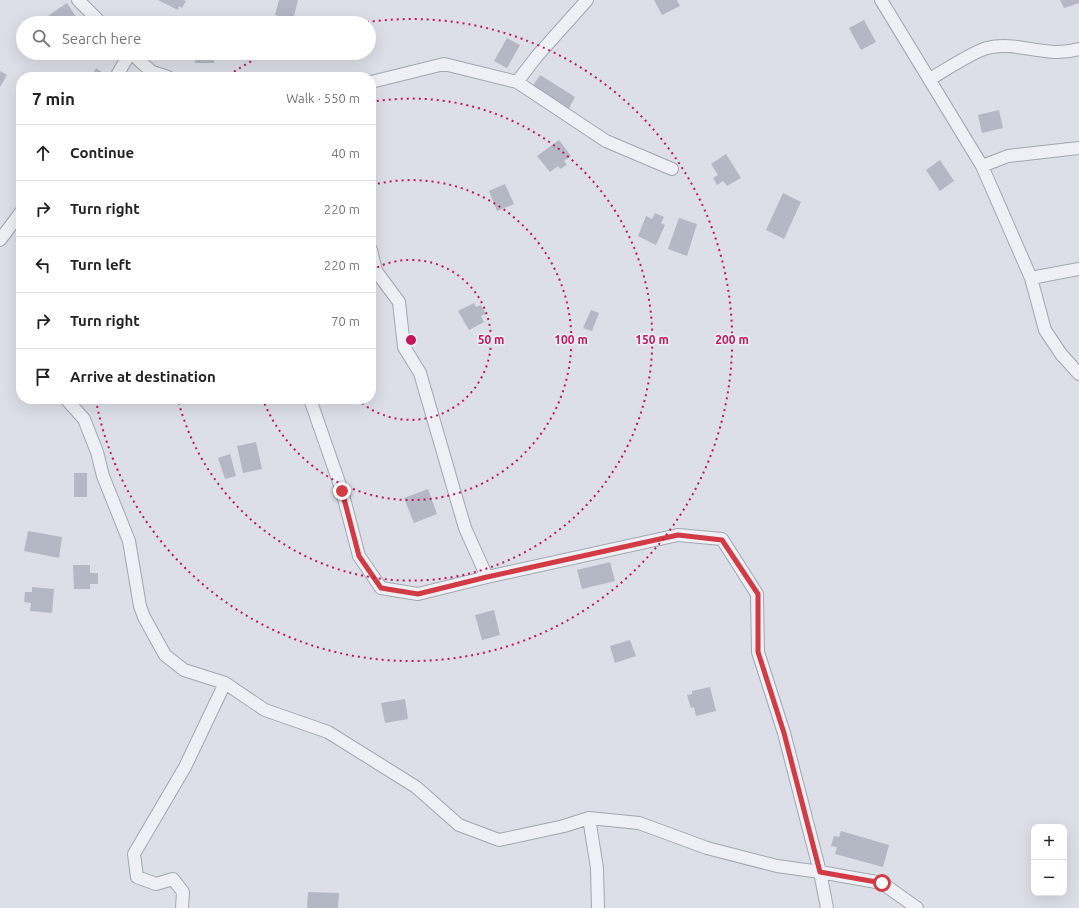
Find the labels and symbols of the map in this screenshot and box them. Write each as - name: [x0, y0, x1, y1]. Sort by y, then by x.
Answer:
- centre of rings: [404, 333, 418, 347]
- text: 50 m: [478, 333, 504, 346]
- text: 100 m: [554, 333, 588, 346]
- text: 150 m: [635, 333, 669, 346]
- text: 200 m: [715, 333, 749, 346]
- route end: [333, 482, 351, 500]
- route start: [873, 874, 891, 892]

